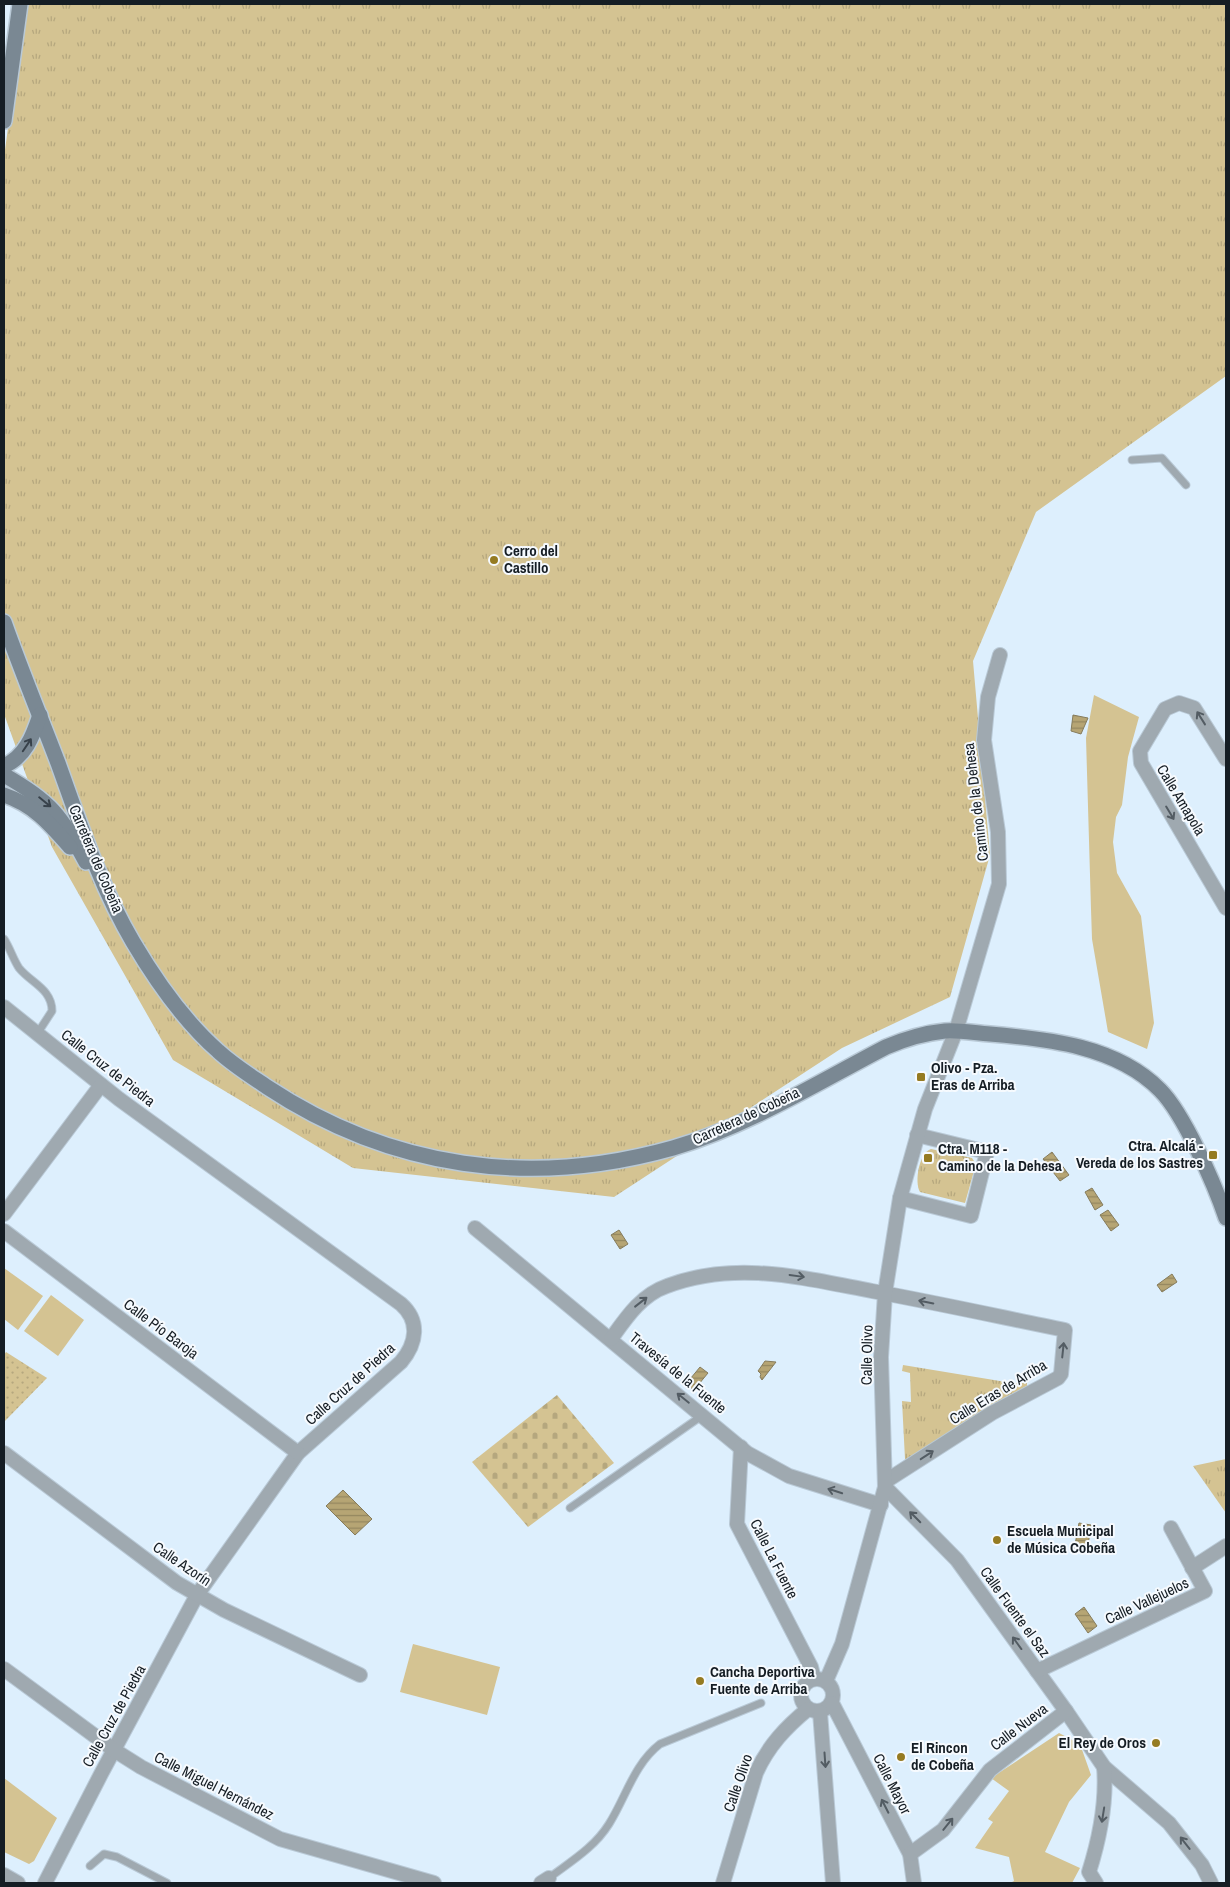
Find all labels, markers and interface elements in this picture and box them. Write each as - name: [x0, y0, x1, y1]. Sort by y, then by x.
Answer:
- place label: Cerro del Castillo: [504, 540, 558, 578]
- marker: Cerro del Castillo: [488, 554, 500, 566]
- one-way arrow: [1195, 712, 1205, 726]
- one-way arrow: [22, 738, 32, 752]
- street label: Camino de la Dehesa: [958, 742, 993, 862]
- street label: Calle Amapola: [1152, 760, 1211, 839]
- one-way arrow: [38, 796, 51, 807]
- street label: Carretera de Cobeña: [64, 802, 129, 916]
- one-way arrow: [1166, 805, 1176, 819]
- street label: Calle Cruz de Piedra: [57, 1024, 160, 1111]
- place label: Olivo - Pza. Eras de Arriba: [931, 1057, 1015, 1095]
- marker: Olivo - Pza. Eras de Arriba: [915, 1071, 927, 1083]
- street label: Carretera de Cobeña: [689, 1082, 803, 1149]
- place label: Ctra. Alcalá - Vereda de los Sastres: [1076, 1135, 1203, 1173]
- place label: Ctra. M118 - Camino de la Dehesa: [938, 1138, 1062, 1176]
- marker: Ctra. Alcalá - Vereda de los Sastres: [1207, 1149, 1219, 1161]
- marker: Ctra. M118 - Camino de la Dehesa: [922, 1152, 934, 1164]
- one-way arrow: [789, 1271, 805, 1281]
- street label: Calle Pío Baroja: [119, 1293, 203, 1364]
- one-way arrow: [919, 1296, 935, 1306]
- one-way arrow: [634, 1297, 648, 1307]
- street label: Calle Olivo: [855, 1325, 878, 1385]
- street label: Travesía de la Fuente: [625, 1327, 731, 1418]
- street label: Calle Cruz de Piedra: [300, 1338, 399, 1430]
- one-way arrow: [1058, 1343, 1068, 1359]
- street label: Calle Eras de Arriba: [945, 1354, 1050, 1429]
- one-way arrow: [677, 1393, 690, 1404]
- one-way arrow: [920, 1449, 934, 1459]
- one-way arrow: [827, 1485, 843, 1495]
- one-way arrow: [909, 1511, 921, 1524]
- street label: Calle La Fuente: [745, 1515, 804, 1602]
- place label: Escuela Municipal de Música Cobeña: [1007, 1520, 1115, 1558]
- marker: Escuela Municipal de Música Cobeña: [991, 1534, 1003, 1546]
- street label: Calle Azorín: [149, 1536, 216, 1591]
- street label: Calle Fuente el Saz: [975, 1562, 1055, 1661]
- street label: Calle Vallejuelos: [1102, 1572, 1192, 1629]
- one-way arrow: [1012, 1636, 1022, 1650]
- street label: Calle Cruz de Piedra: [77, 1661, 150, 1771]
- place label: Cancha Deportiva Fuente de Arriba: [710, 1661, 815, 1699]
- marker: Cancha Deportiva Fuente de Arriba: [694, 1675, 706, 1687]
- street label: Calle Nueva: [986, 1698, 1052, 1755]
- place label: El Rey de Oros: [1058, 1732, 1146, 1753]
- place label: El Rincon de Cobeña: [911, 1737, 974, 1775]
- marker: El Rey de Oros: [1150, 1737, 1162, 1749]
- street label: Calle Miguel Hernández: [151, 1746, 278, 1825]
- street label: Calle Mayor: [868, 1750, 917, 1818]
- street label: Calle Olivo: [718, 1751, 757, 1815]
- marker: El Rincon de Cobeña: [895, 1751, 907, 1763]
- one-way arrow: [821, 1752, 830, 1768]
- one-way arrow: [880, 1799, 889, 1814]
- one-way arrow: [1097, 1807, 1107, 1823]
- one-way arrow: [942, 1818, 953, 1831]
- one-way arrow: [1179, 1837, 1190, 1850]

